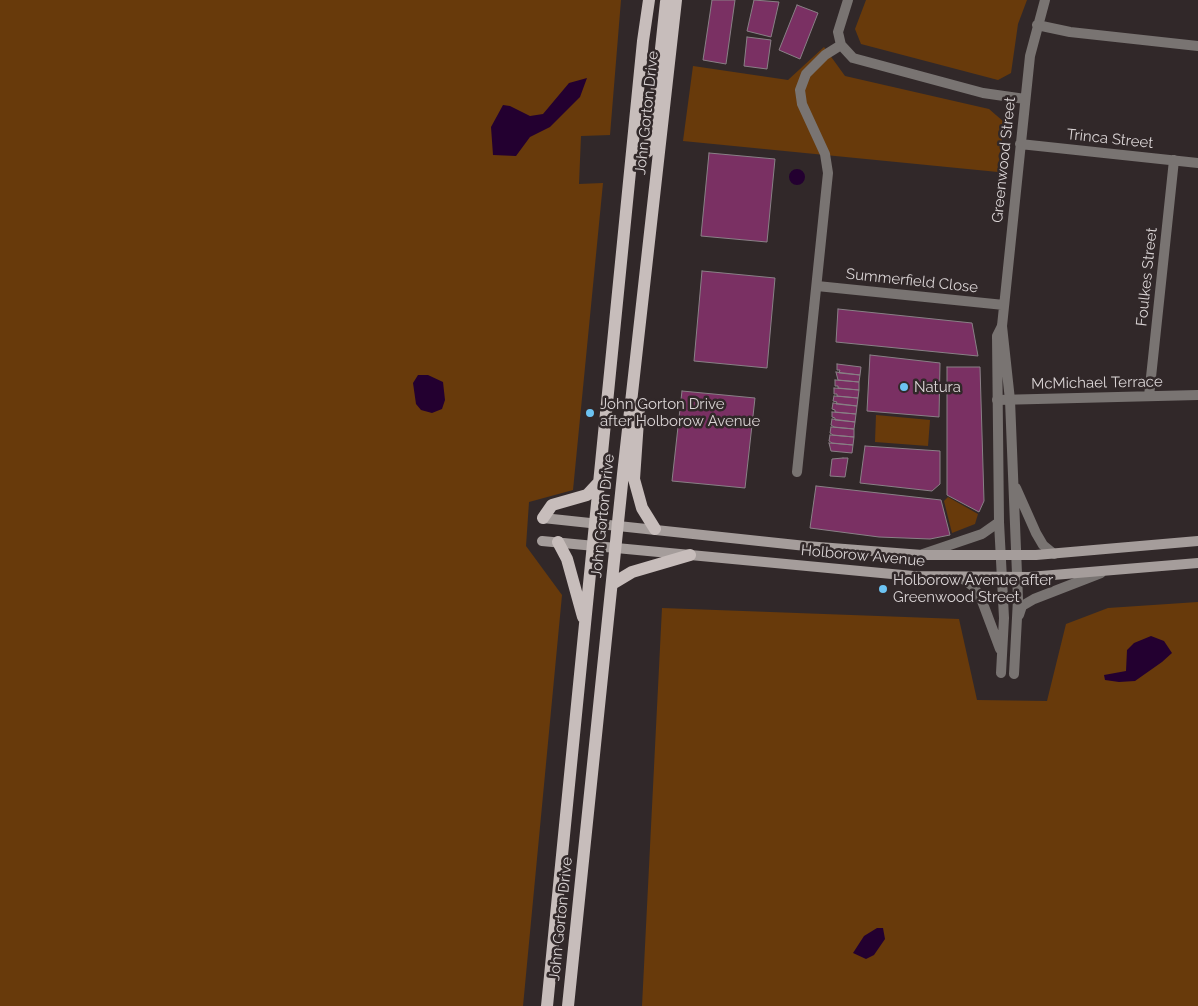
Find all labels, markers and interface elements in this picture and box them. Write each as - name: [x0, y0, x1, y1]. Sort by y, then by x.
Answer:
- street label: John Gorton Drive: [632, 50, 662, 176]
- street label: Greenwood Street: [988, 96, 1020, 224]
- street label: Trinca Street: [1066, 126, 1154, 152]
- street label: Foulkes Street: [1133, 227, 1161, 327]
- street label: Summerfield Close: [845, 265, 979, 297]
- street label: McMichael Terrace: [1031, 373, 1163, 393]
- place label: Natura: [914, 378, 961, 396]
- marker: Natura: [898, 381, 910, 393]
- place label: John Gorton Drive after Holborow Avenue: [600, 395, 760, 430]
- marker: John Gorton Drive after Holborow Avenue: [584, 407, 596, 419]
- street label: John Gorton Drive: [588, 453, 618, 579]
- street label: Holborow Avenue: [800, 542, 926, 570]
- place label: Holborow Avenue after Greenwood Street: [893, 571, 1053, 606]
- marker: Holborow Avenue after Greenwood Street: [877, 583, 889, 595]
- street label: John Gorton Drive: [546, 856, 576, 982]

